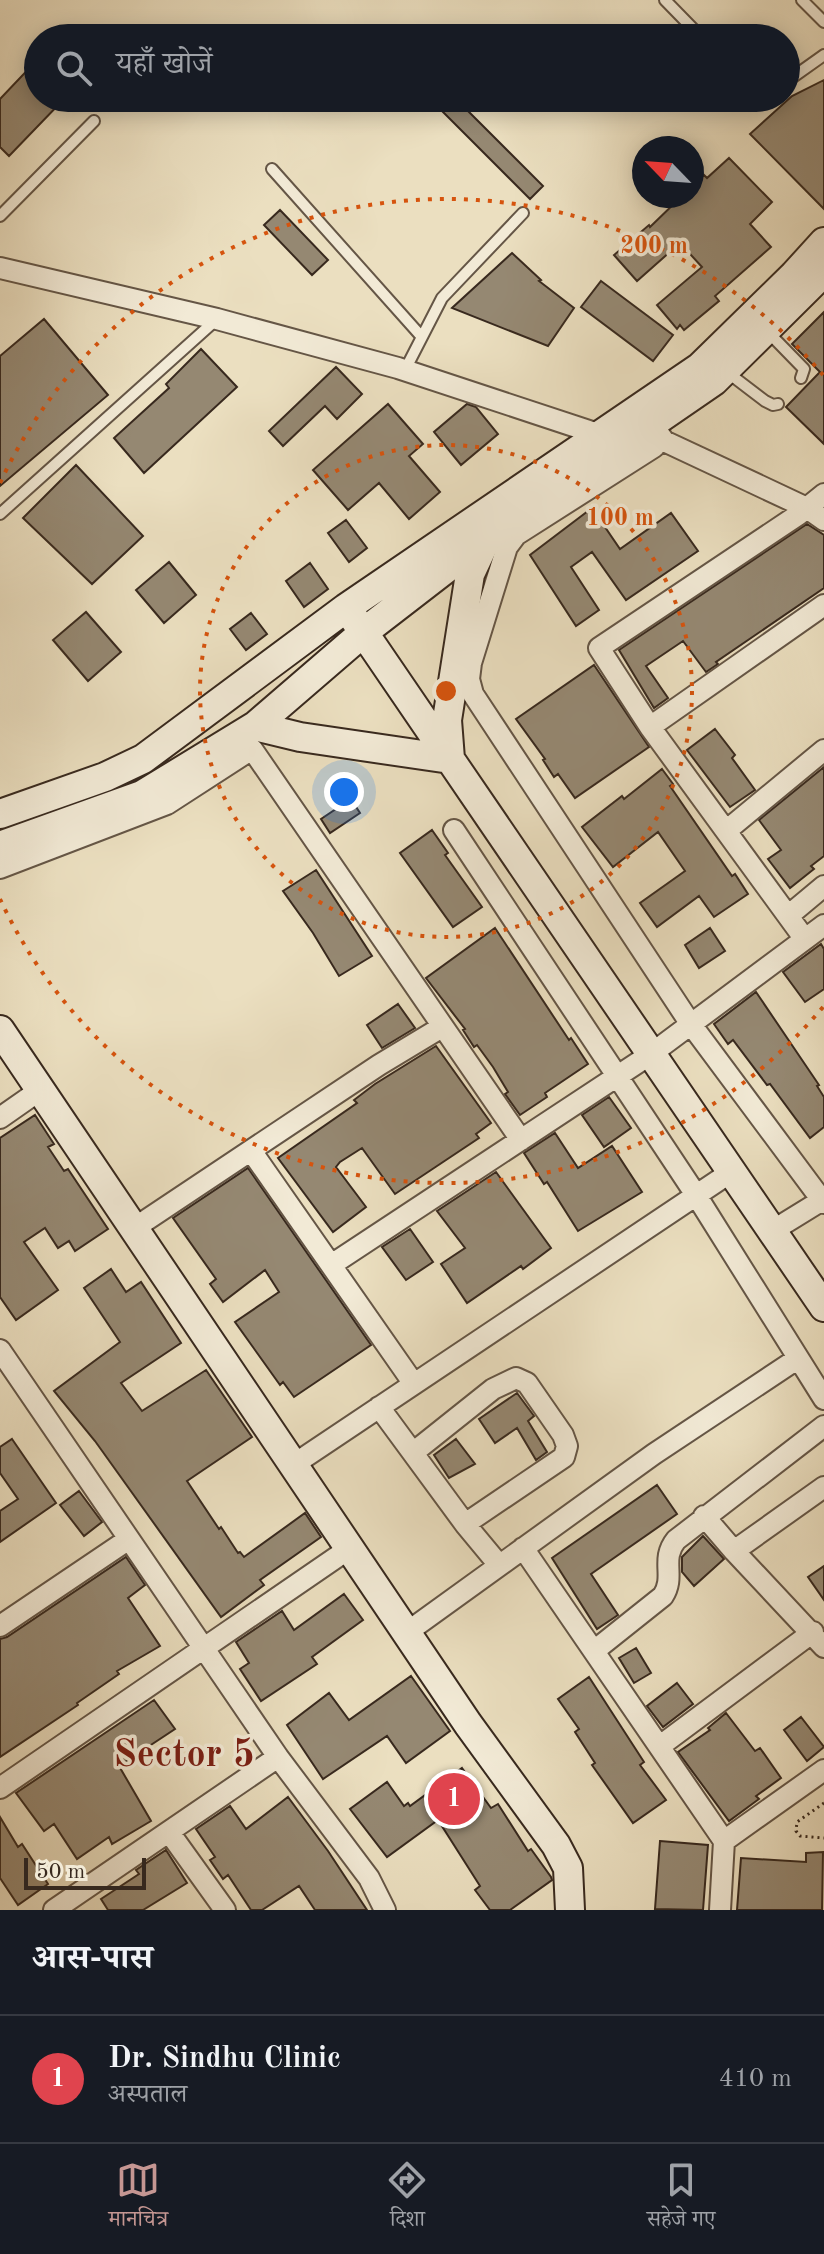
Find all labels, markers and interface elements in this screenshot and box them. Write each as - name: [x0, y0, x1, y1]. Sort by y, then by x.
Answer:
- search box: [24, 24, 800, 112]
- icon: search: [52, 46, 96, 90]
- text: यहाँ खोजें: [116, 50, 212, 80]
- north arrow: [632, 136, 704, 208]
- text: 200 m: [620, 235, 688, 259]
- text: 100 m: [586, 507, 654, 531]
- centre of rings: [432, 677, 460, 705]
- your location: [324, 772, 364, 812]
- district label: Sector 5: [113, 1737, 255, 1775]
- pin: 1: [428, 1769, 480, 1829]
- scale bar: [24, 1854, 146, 1890]
- text: 50 m: [36, 1861, 85, 1883]
- text: आस-पास: [32, 1942, 153, 1976]
- text: Dr. Sindhu Clinic: [108, 2044, 341, 2074]
- text: 1: [50, 2066, 66, 2092]
- text: 410 m: [719, 2066, 792, 2092]
- text: अस्पताल: [108, 2082, 187, 2108]
- tab: मानचित्र: [109, 2158, 168, 2240]
- tab: दिशा: [385, 2158, 429, 2240]
- tab: सहेजे गए: [647, 2158, 715, 2240]

